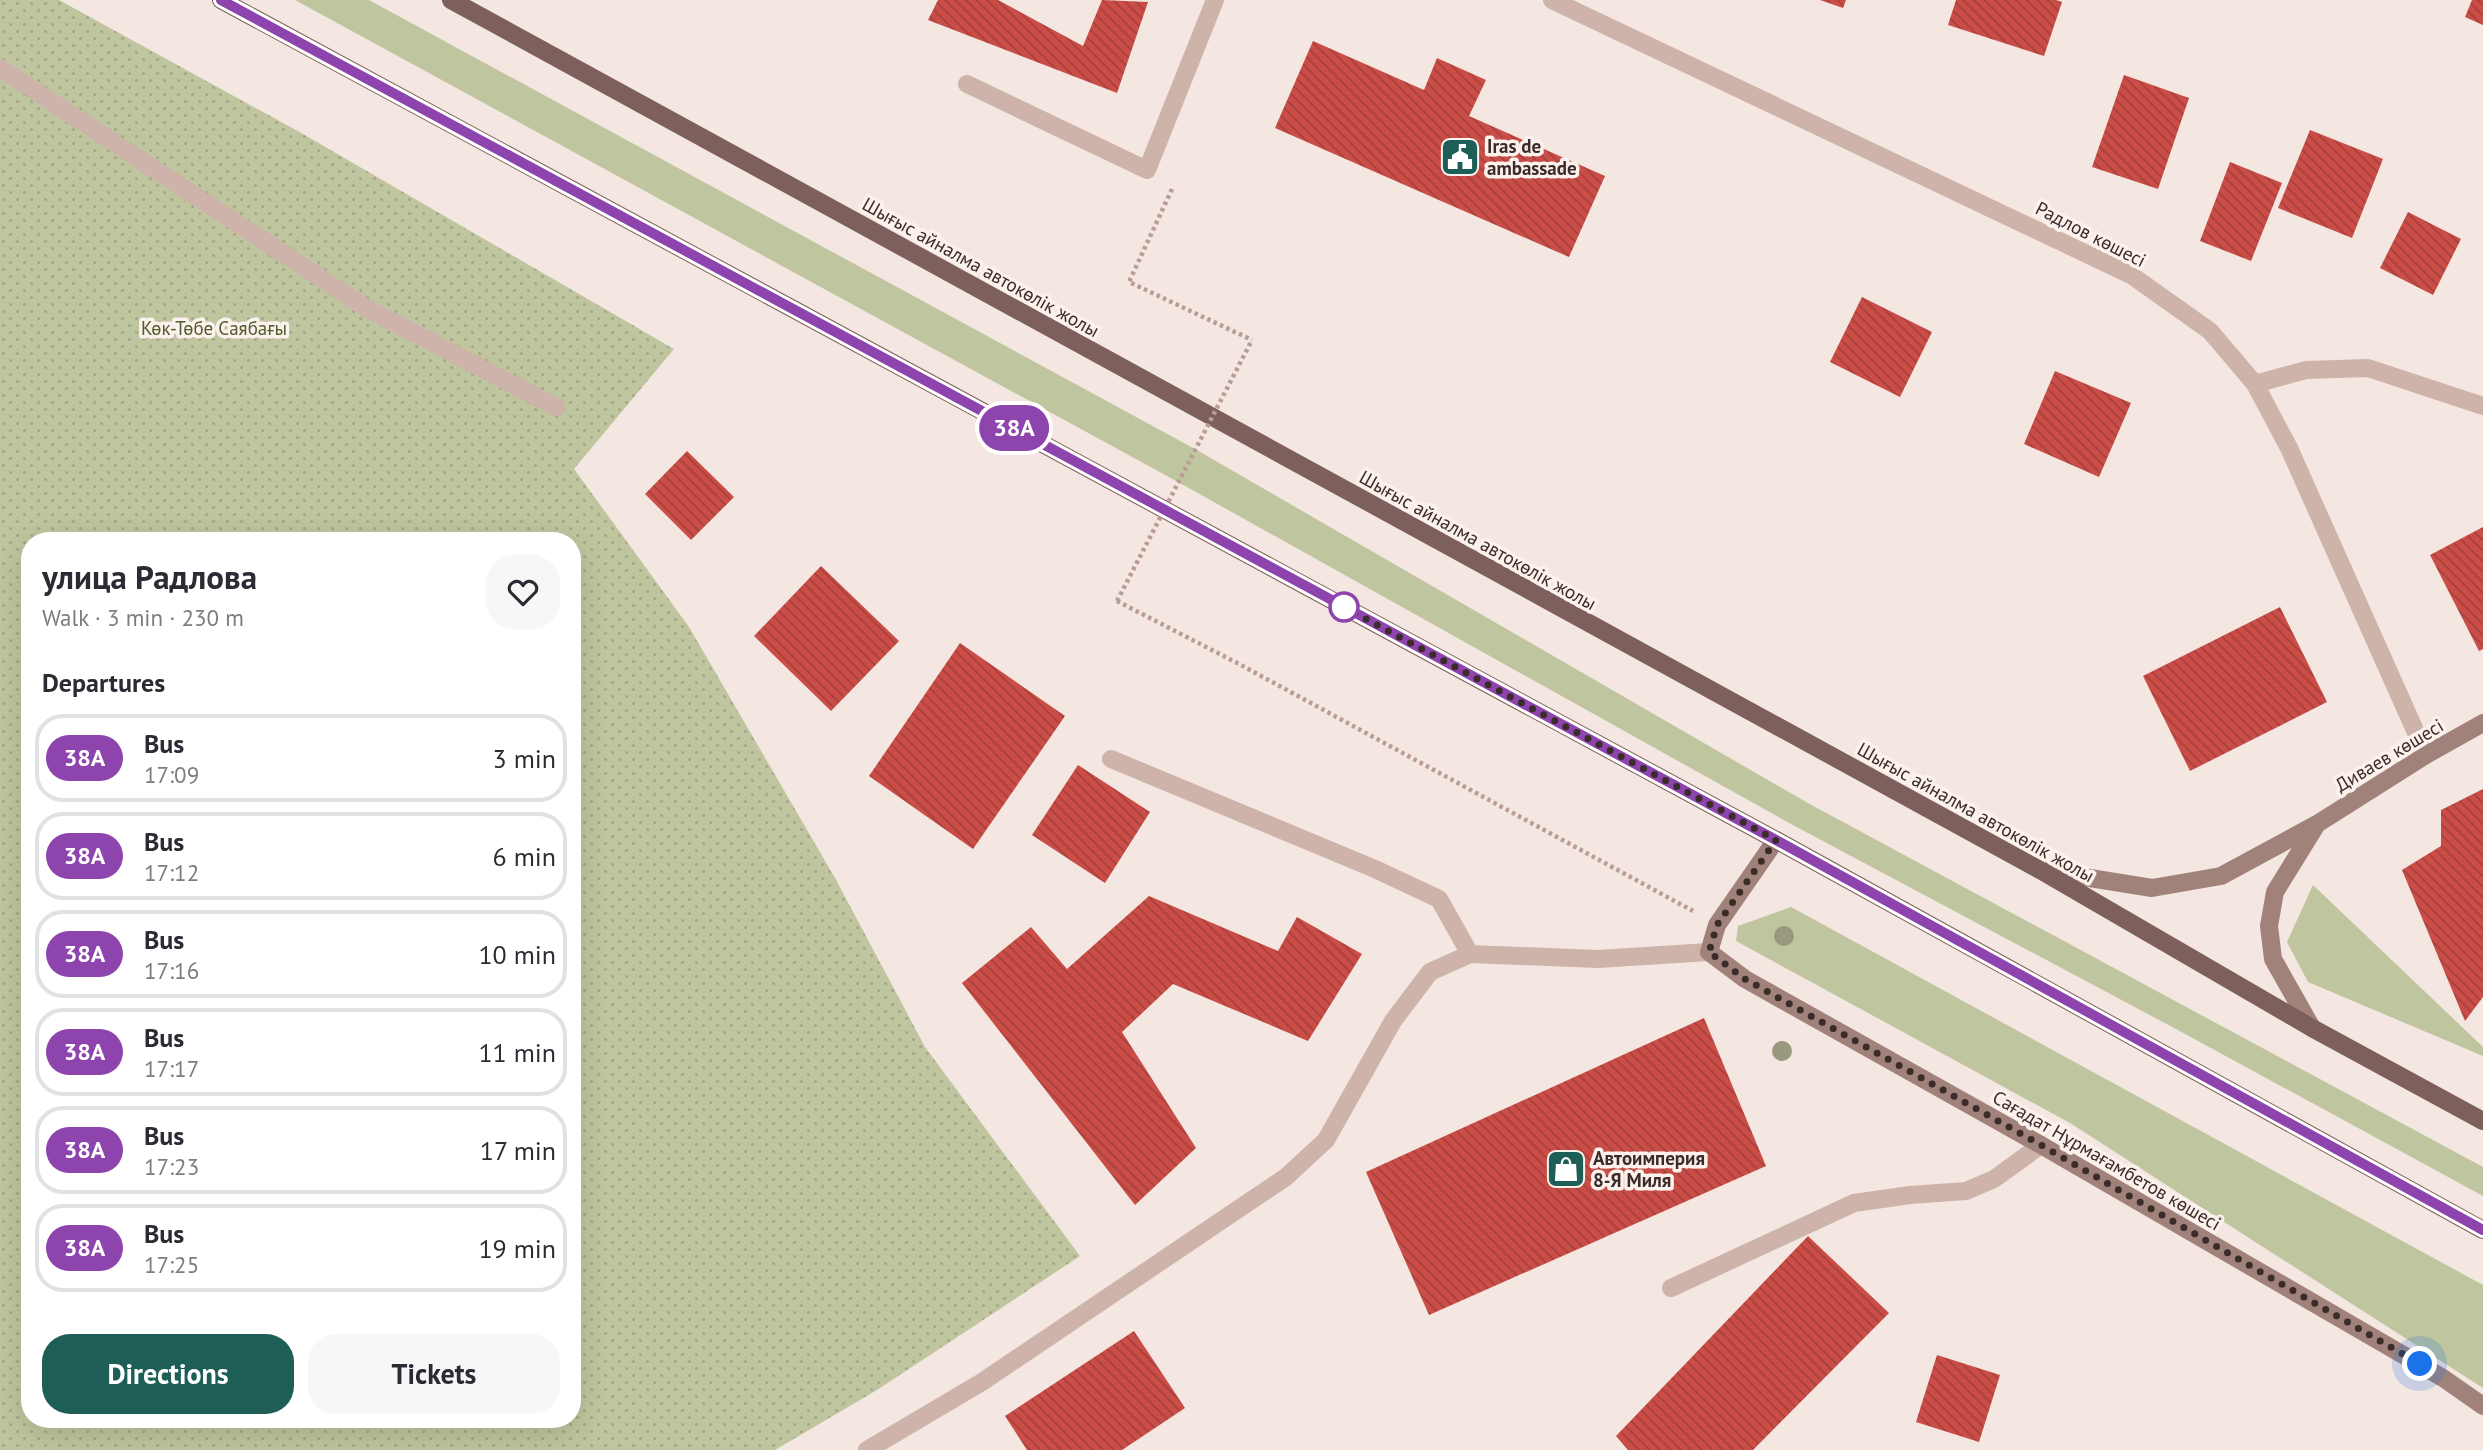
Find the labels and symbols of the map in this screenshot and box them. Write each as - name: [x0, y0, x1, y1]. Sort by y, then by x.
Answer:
- place label: Iras de ambassade: [1487, 134, 1577, 180]
- public building icon: Iras de ambassade: [1439, 136, 1481, 178]
- street label: Шығыс айналма автокөлік жолы: [858, 192, 1104, 342]
- street label: Радлов көшесі: [2032, 196, 2150, 272]
- park label: Көк-Төбе Саябағы: [141, 316, 287, 340]
- line badge: 38А: [974, 405, 1054, 451]
- street label: Шығыс айналма автокөлік жолы: [1355, 465, 1601, 615]
- unlabelled marker: [1329, 592, 1359, 622]
- street label: Диваев көшесі: [2330, 713, 2448, 797]
- street label: Шығыс айналма автокөлік жолы: [1853, 737, 2099, 887]
- street label: Сағадат Нұрмағамбетов көшесі: [1989, 1085, 2225, 1235]
- place label: Автоимперия 8-Я Миля: [1593, 1146, 1705, 1192]
- shop icon: Автоимперия 8-Я Миля: [1545, 1148, 1587, 1190]
- your location: [2402, 1346, 2437, 1381]

